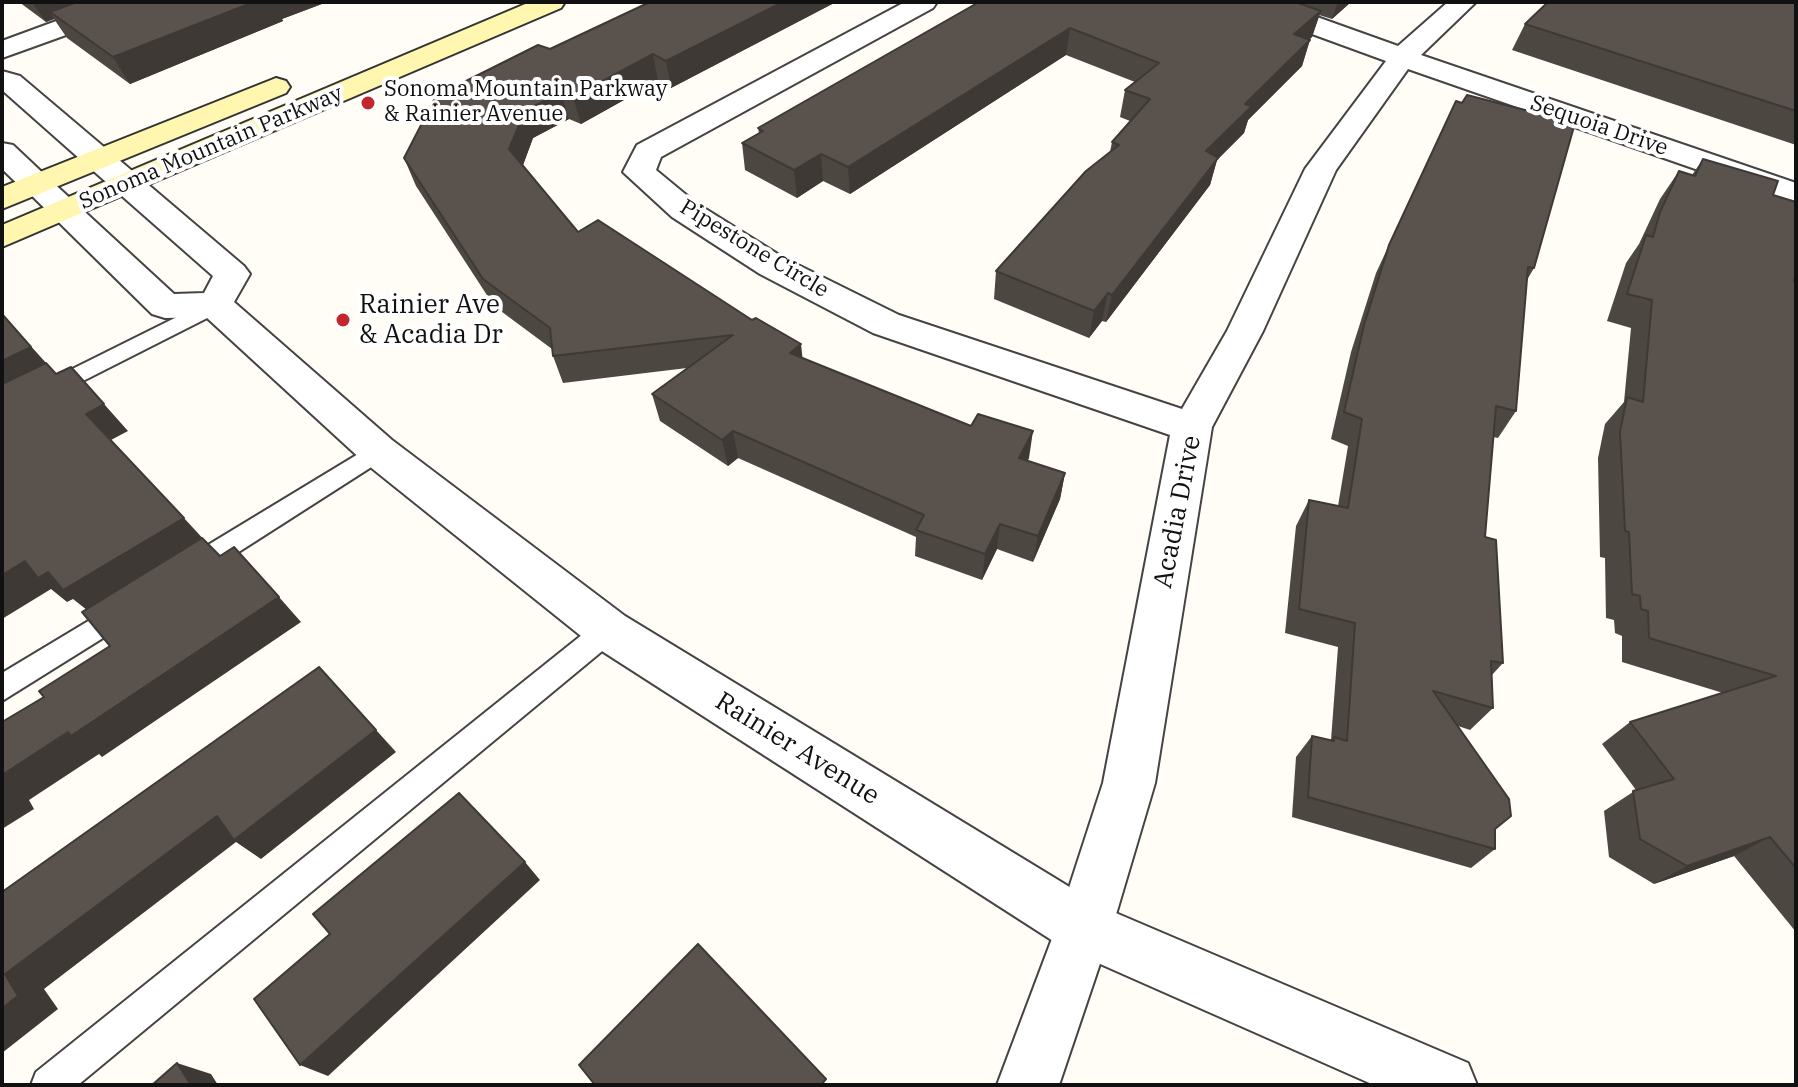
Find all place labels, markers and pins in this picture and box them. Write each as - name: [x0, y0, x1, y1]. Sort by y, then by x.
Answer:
- place label: Sonoma Mountain Parkway & Rainier Avenue: [384, 77, 668, 128]
- marker: Sonoma Mountain Parkway & Rainier Avenue: [359, 94, 377, 112]
- place label: Rainier Ave & Acadia Dr: [359, 289, 503, 350]
- marker: Rainier Ave & Acadia Dr: [334, 311, 352, 329]

